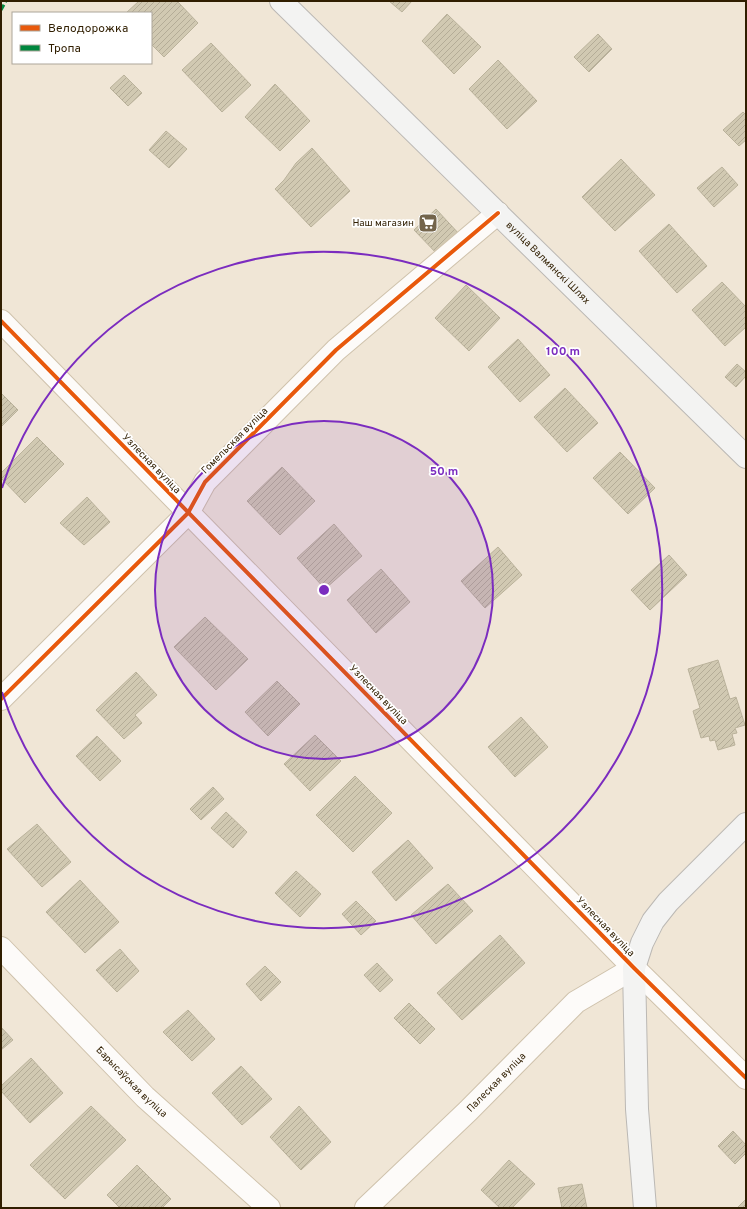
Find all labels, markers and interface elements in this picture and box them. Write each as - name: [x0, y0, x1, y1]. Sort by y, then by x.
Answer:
- legend: [12, 12, 152, 64]
- text: Велодорожка: [48, 21, 128, 37]
- text: Тропа: [48, 41, 81, 57]
- supermarket icon: Наш магазин: [417, 212, 439, 234]
- place label: Наш магазин: [353, 217, 414, 230]
- street label: вуліца Валмянскі Шлях: [503, 219, 593, 307]
- text: 100 m: [546, 344, 580, 360]
- street label: Гомельская вуліца: [199, 405, 271, 477]
- street label: Узлесная вуліца: [119, 431, 183, 497]
- text: 50 m: [430, 464, 458, 480]
- centre of rings: [317, 583, 331, 597]
- street label: Узлесная вуліца: [346, 662, 410, 728]
- street label: Узлесная вуліца: [573, 894, 637, 960]
- street label: Барысаўская вуліца: [93, 1044, 170, 1120]
- street label: Палеская вуліца: [464, 1050, 529, 1115]

